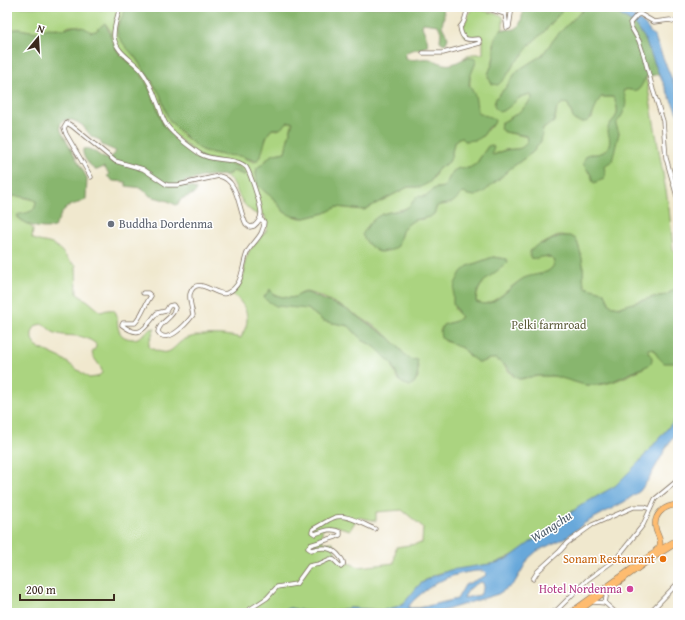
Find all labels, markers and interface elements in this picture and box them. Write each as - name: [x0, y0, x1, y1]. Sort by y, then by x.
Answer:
- north arrow: [18, 18, 58, 58]
- text: N: [35, 20, 48, 37]
- place label: Buddha Dordenma: [119, 215, 213, 232]
- marker: Buddha Dordenma: [106, 219, 116, 229]
- park label: Pelki farmroad: [512, 316, 587, 333]
- water label: Wangchu: [527, 506, 576, 547]
- place label: Sonam Restaurant: [563, 550, 656, 567]
- marker: Sonam Restaurant: [658, 554, 668, 564]
- scale bar: [20, 576, 114, 602]
- place label: Hotel Nordenma: [539, 580, 622, 597]
- text: 200 m: [26, 581, 56, 598]
- marker: Hotel Nordenma: [625, 584, 635, 594]

